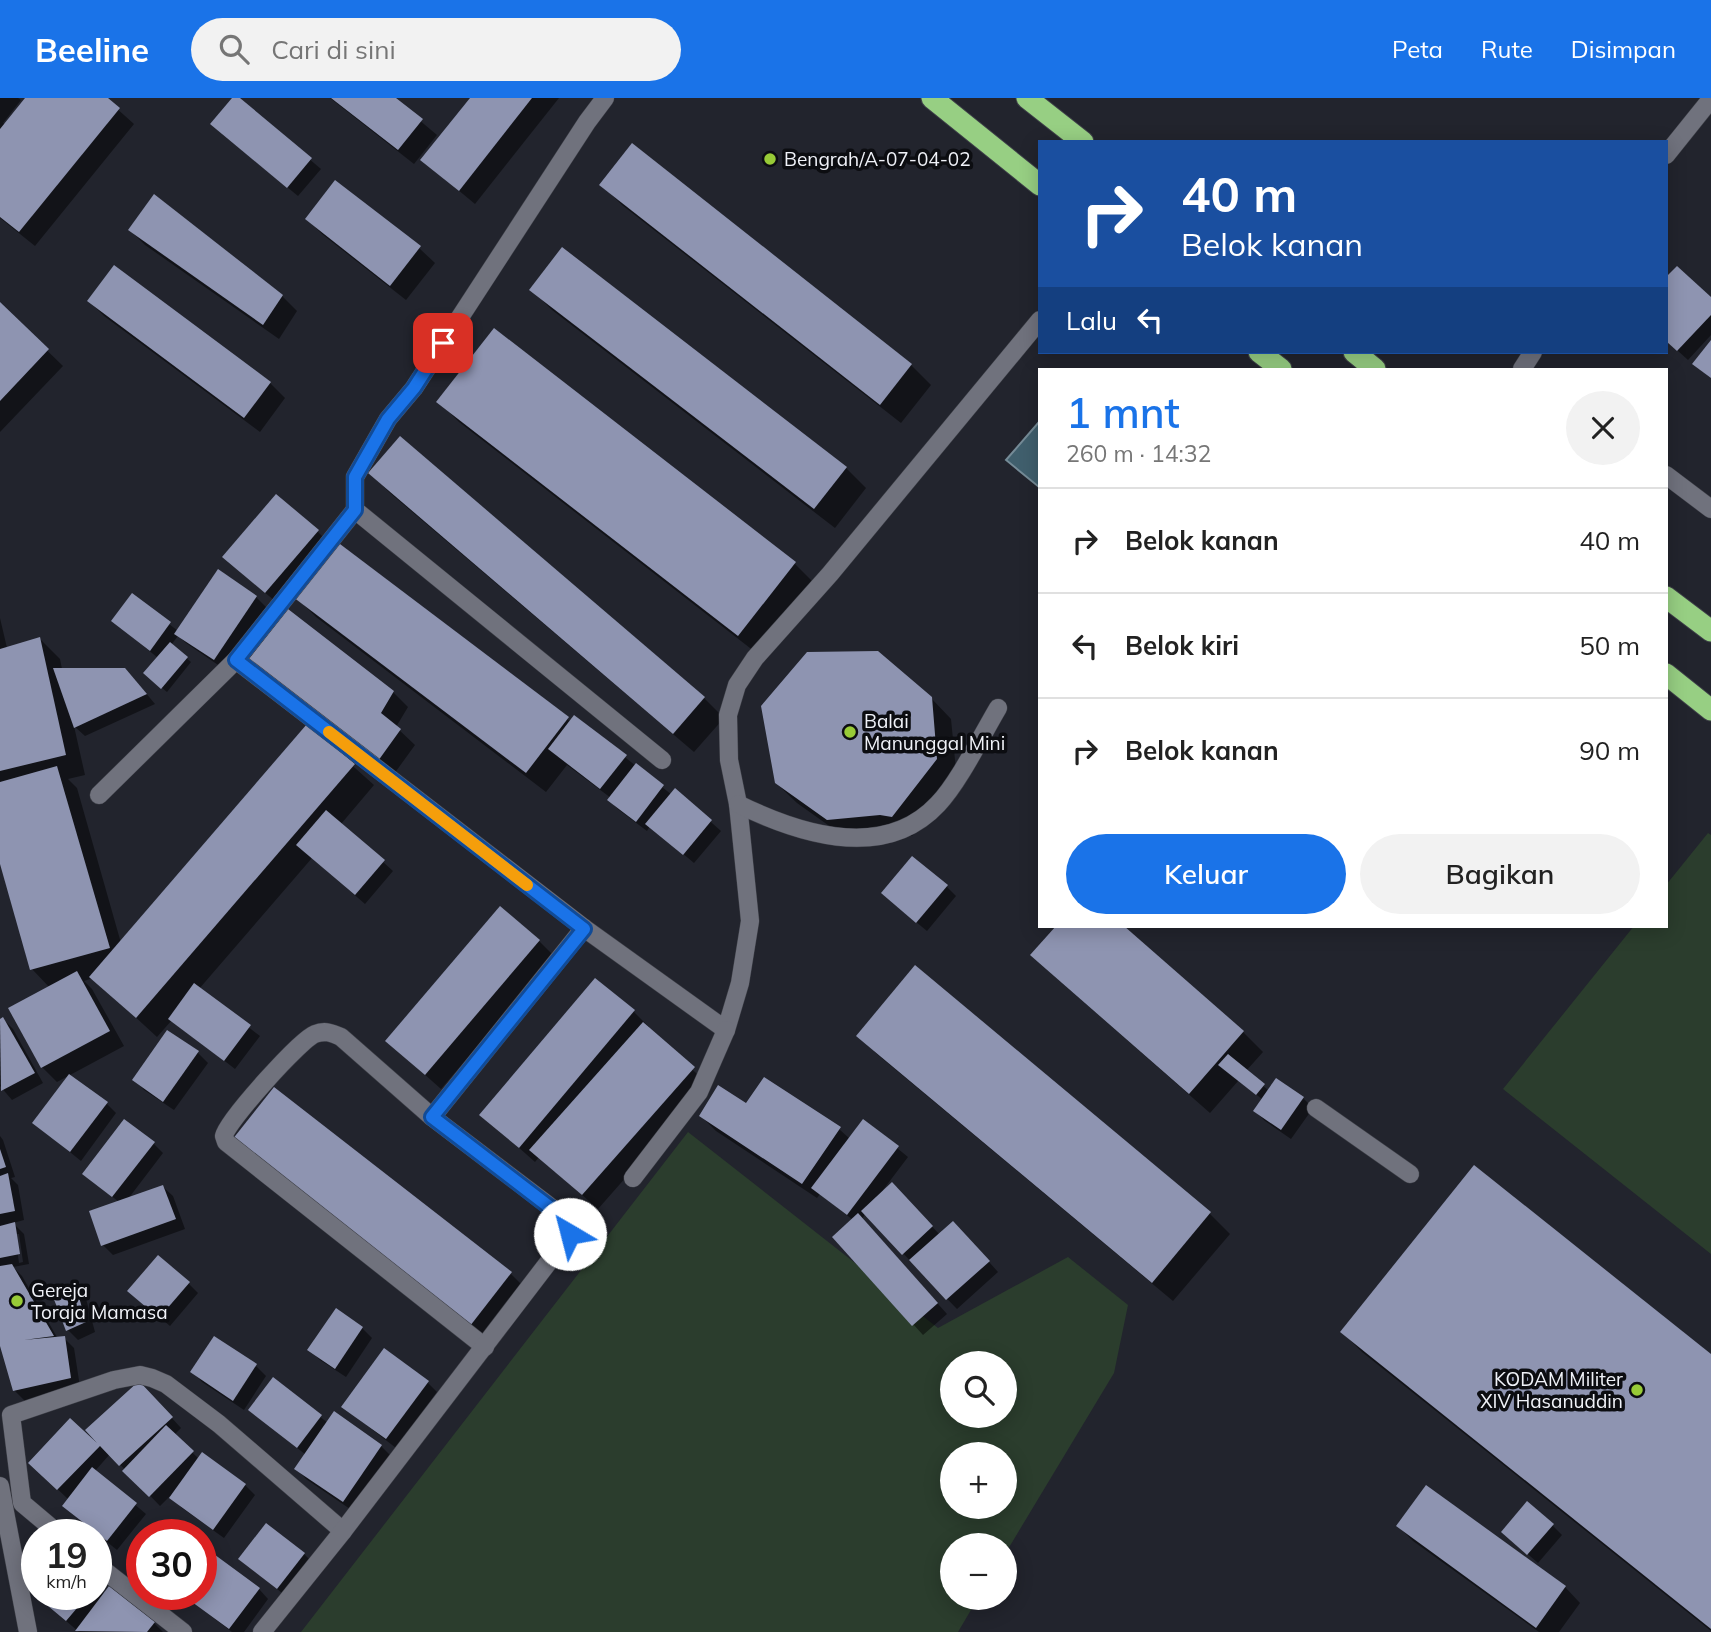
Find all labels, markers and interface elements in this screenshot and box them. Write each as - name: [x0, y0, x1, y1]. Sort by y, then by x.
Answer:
- search box: [191, 18, 681, 81]
- text: Beeline: [35, 29, 149, 70]
- icon: search: [215, 30, 253, 68]
- text: Cari di sini: [271, 33, 396, 66]
- text: Peta: [1392, 34, 1443, 64]
- text: Rute: [1481, 34, 1533, 64]
- text: Disimpan: [1571, 34, 1676, 64]
- place label: Bengrah/A-07-04-02: [784, 147, 971, 171]
- marker: Bengrah/A-07-04-02: [762, 151, 778, 167]
- text: 40 m: [1181, 163, 1297, 224]
- icon: right: [1066, 168, 1157, 259]
- text: Belok kanan: [1181, 224, 1363, 264]
- icon: left: [1131, 301, 1169, 339]
- text: Lalu: [1066, 304, 1117, 337]
- pin: [413, 313, 473, 373]
- icon: arrive: [424, 324, 462, 362]
- text: 1 mnt: [1066, 386, 1180, 439]
- button: close: [1566, 391, 1640, 465]
- text: 260 m · 14:32: [1066, 439, 1211, 468]
- icon: right: [1066, 522, 1104, 560]
- text: Belok kanan: [1125, 524, 1279, 557]
- text: 40 m: [1579, 524, 1640, 557]
- icon: left: [1066, 627, 1104, 665]
- text: Belok kiri: [1125, 629, 1239, 662]
- text: 50 m: [1579, 629, 1640, 662]
- place label: Balai Manunggal Mini: [864, 709, 1005, 755]
- marker: Balai Manunggal Mini: [842, 724, 858, 740]
- icon: right: [1066, 732, 1104, 770]
- text: Belok kanan: [1125, 734, 1279, 767]
- text: 90 m: [1579, 734, 1640, 767]
- button: Keluar: [1066, 834, 1346, 914]
- button: Bagikan: [1360, 834, 1640, 914]
- position arrow: [533, 1197, 607, 1271]
- place label: Gereja Toraja Mamasa: [31, 1278, 168, 1324]
- marker: Gereja Toraja Mamasa: [9, 1293, 25, 1309]
- map controls: [940, 1351, 1017, 1610]
- button: search: [940, 1351, 1017, 1428]
- place label: KODAM Militer XIV Hasanuddin: [1480, 1367, 1623, 1413]
- marker: KODAM Militer XIV Hasanuddin: [1629, 1382, 1645, 1398]
- button: +: [940, 1442, 1017, 1519]
- speed limit sign: 30: [126, 1519, 217, 1610]
- text: 19: [45, 1533, 88, 1577]
- button: −: [940, 1533, 1017, 1610]
- text: km/h: [46, 1570, 87, 1593]

